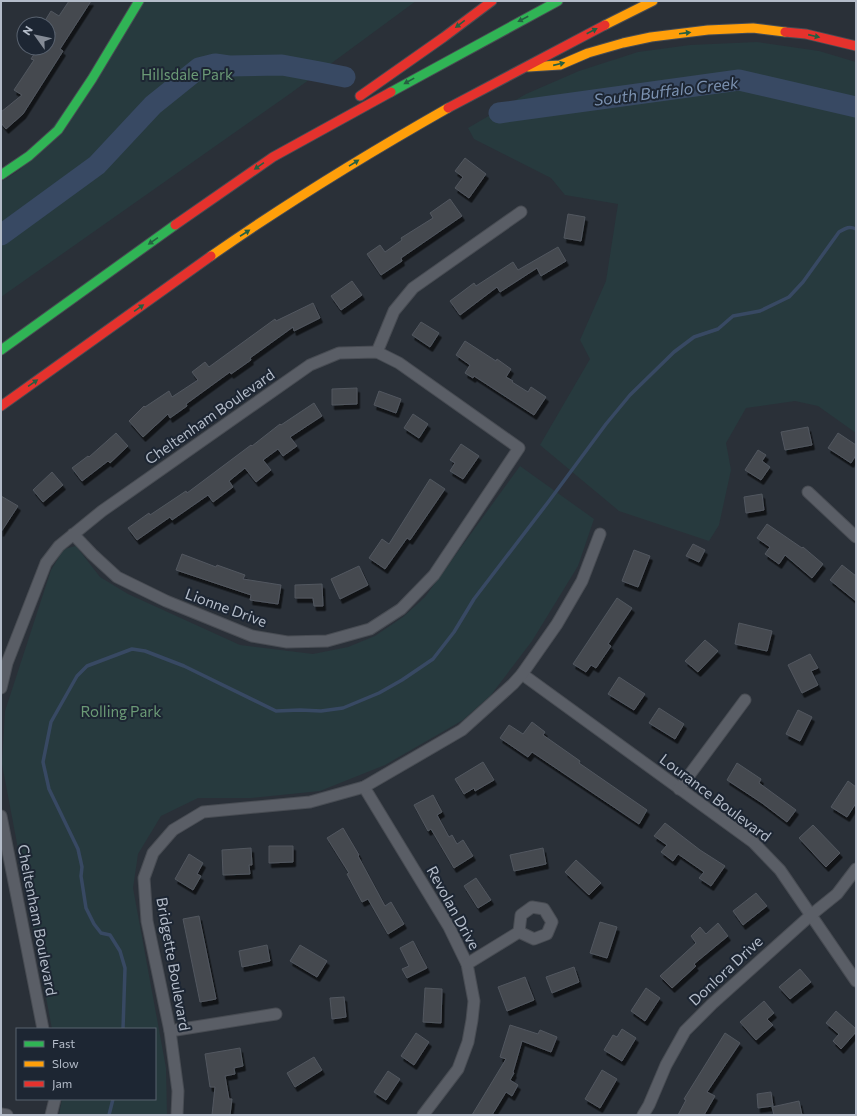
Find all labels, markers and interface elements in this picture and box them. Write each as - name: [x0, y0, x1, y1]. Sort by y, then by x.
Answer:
- north arrow: [16, 16, 56, 56]
- one-way arrow: [517, 16, 529, 23]
- one-way arrow: [455, 20, 466, 29]
- text: N: [19, 23, 35, 37]
- one-way arrow: [587, 28, 598, 34]
- one-way arrow: [679, 30, 691, 36]
- one-way arrow: [808, 33, 820, 39]
- one-way arrow: [553, 61, 565, 67]
- park label: Hillsdale Park: [141, 65, 233, 83]
- water label: South Buffalo Creek: [592, 72, 740, 109]
- one-way arrow: [403, 78, 415, 84]
- one-way arrow: [349, 159, 360, 166]
- one-way arrow: [254, 162, 265, 170]
- one-way arrow: [240, 229, 250, 237]
- one-way arrow: [148, 237, 158, 245]
- one-way arrow: [134, 304, 144, 312]
- street label: Cheltenham Boulevard: [141, 365, 278, 468]
- one-way arrow: [27, 379, 38, 387]
- street label: Lionne Drive: [183, 584, 270, 630]
- park label: Rolling Park: [81, 702, 161, 720]
- street label: Lourance Boulevard: [656, 749, 775, 845]
- street label: Cheltenham Boulevard: [14, 843, 61, 997]
- street label: Revolan Drive: [423, 862, 484, 953]
- street label: Bridgette Boulevard: [153, 896, 195, 1032]
- street label: Donlora Drive: [685, 932, 766, 1009]
- legend: [16, 1028, 156, 1100]
- text: Fast: [52, 1036, 75, 1050]
- text: Slow: [52, 1056, 79, 1070]
- text: Jam: [52, 1076, 72, 1091]

